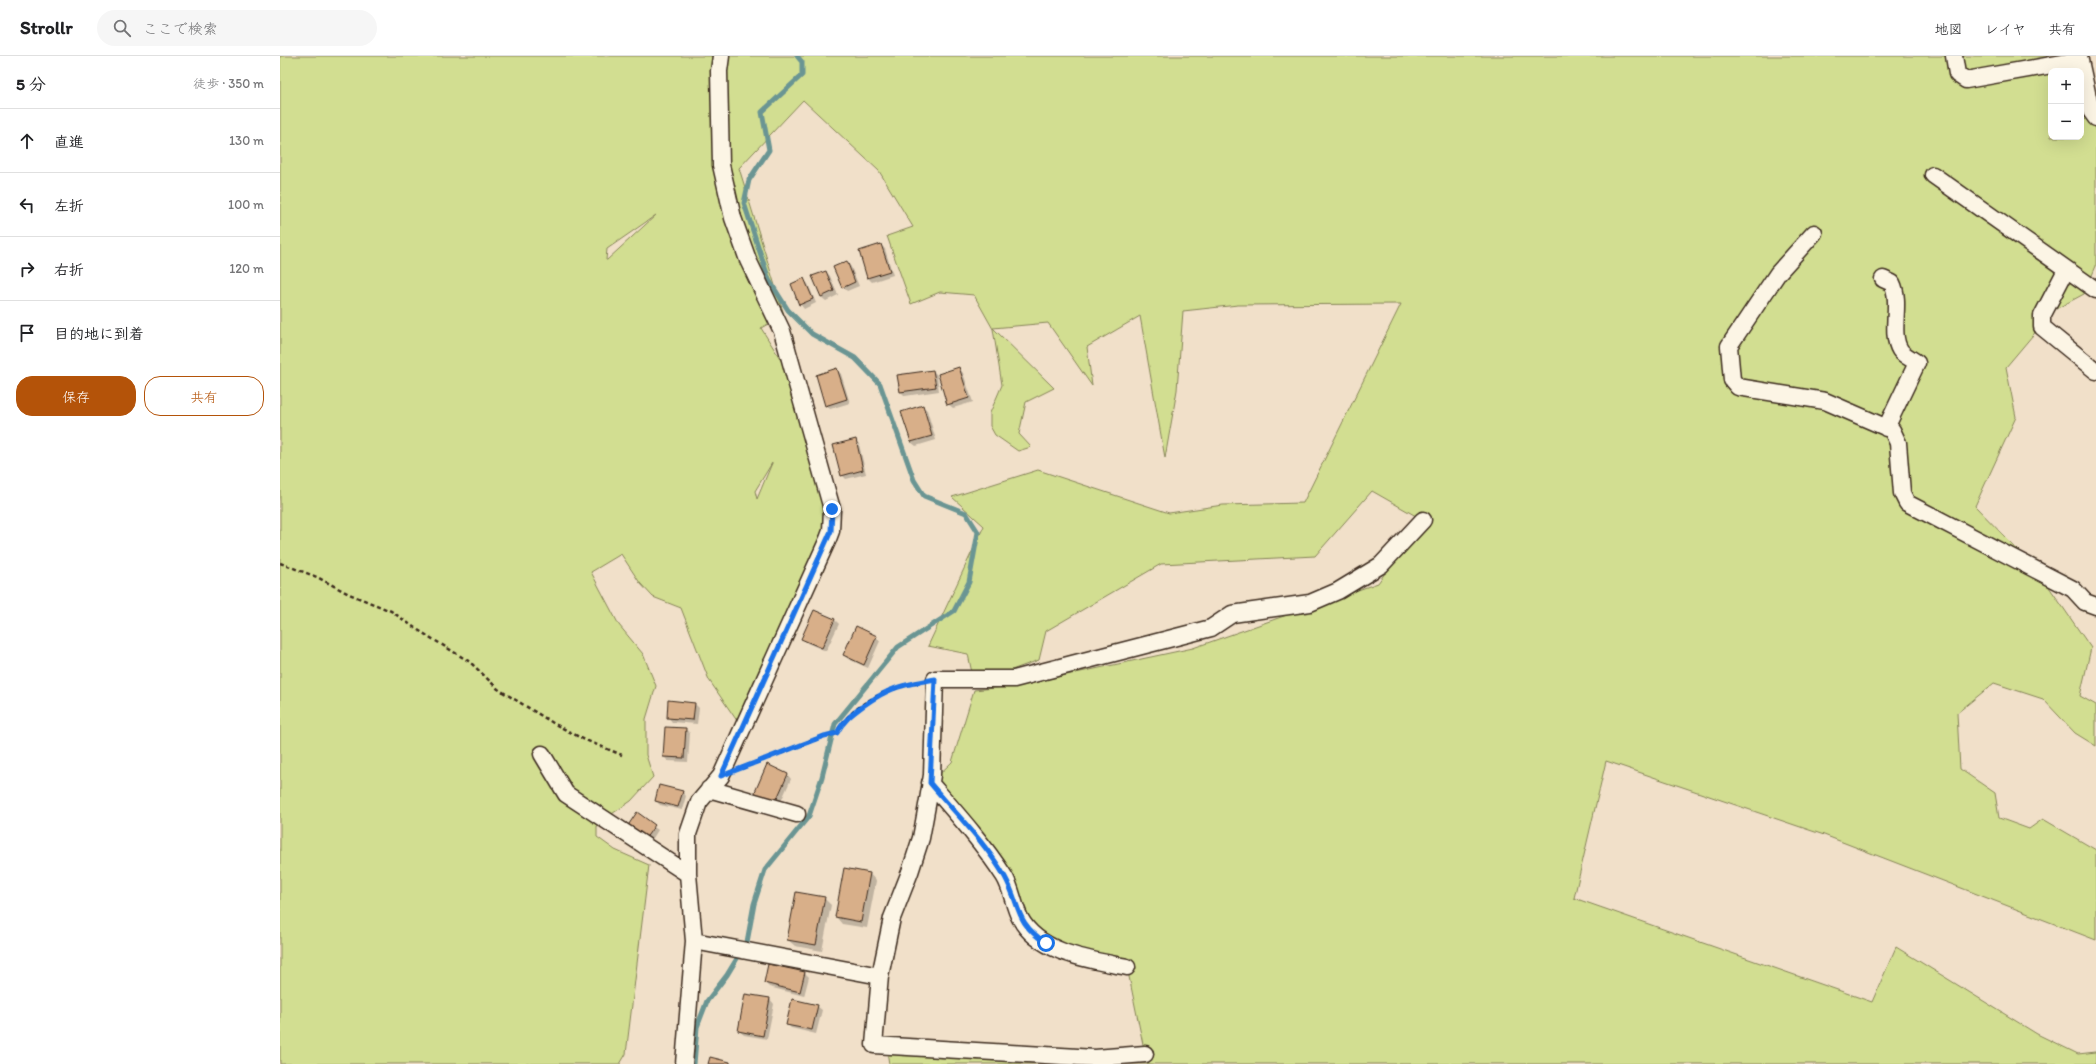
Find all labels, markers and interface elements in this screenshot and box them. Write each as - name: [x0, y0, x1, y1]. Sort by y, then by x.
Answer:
- search box: [97, 10, 377, 46]
- text: Strollr: [20, 16, 73, 39]
- icon: search: [111, 17, 133, 39]
- text: ここで検索: [143, 20, 218, 38]
- text: 地図: [1935, 21, 1963, 38]
- text: レイヤ: [1985, 21, 2026, 38]
- text: 共有: [2048, 21, 2076, 38]
- map controls: [2048, 68, 2084, 140]
- button: +: [2048, 68, 2084, 104]
- text: 5 分: [16, 74, 46, 94]
- text: 徒歩 · 350 m: [193, 76, 264, 91]
- button: −: [2048, 104, 2084, 140]
- icon: ahead: [16, 130, 38, 152]
- text: 直進: [54, 133, 84, 151]
- text: 130 m: [229, 133, 264, 148]
- icon: left: [16, 194, 38, 216]
- text: 左折: [54, 197, 84, 215]
- text: 100 m: [228, 197, 264, 212]
- icon: right: [16, 258, 38, 280]
- text: 右折: [54, 261, 84, 279]
- text: 120 m: [229, 261, 264, 276]
- icon: arrive: [16, 322, 38, 344]
- text: 目的地に到着: [54, 325, 144, 343]
- button: 保存: [16, 376, 136, 416]
- button: 共有: [144, 376, 264, 416]
- route end: [823, 500, 841, 518]
- route start: [1037, 934, 1055, 952]

